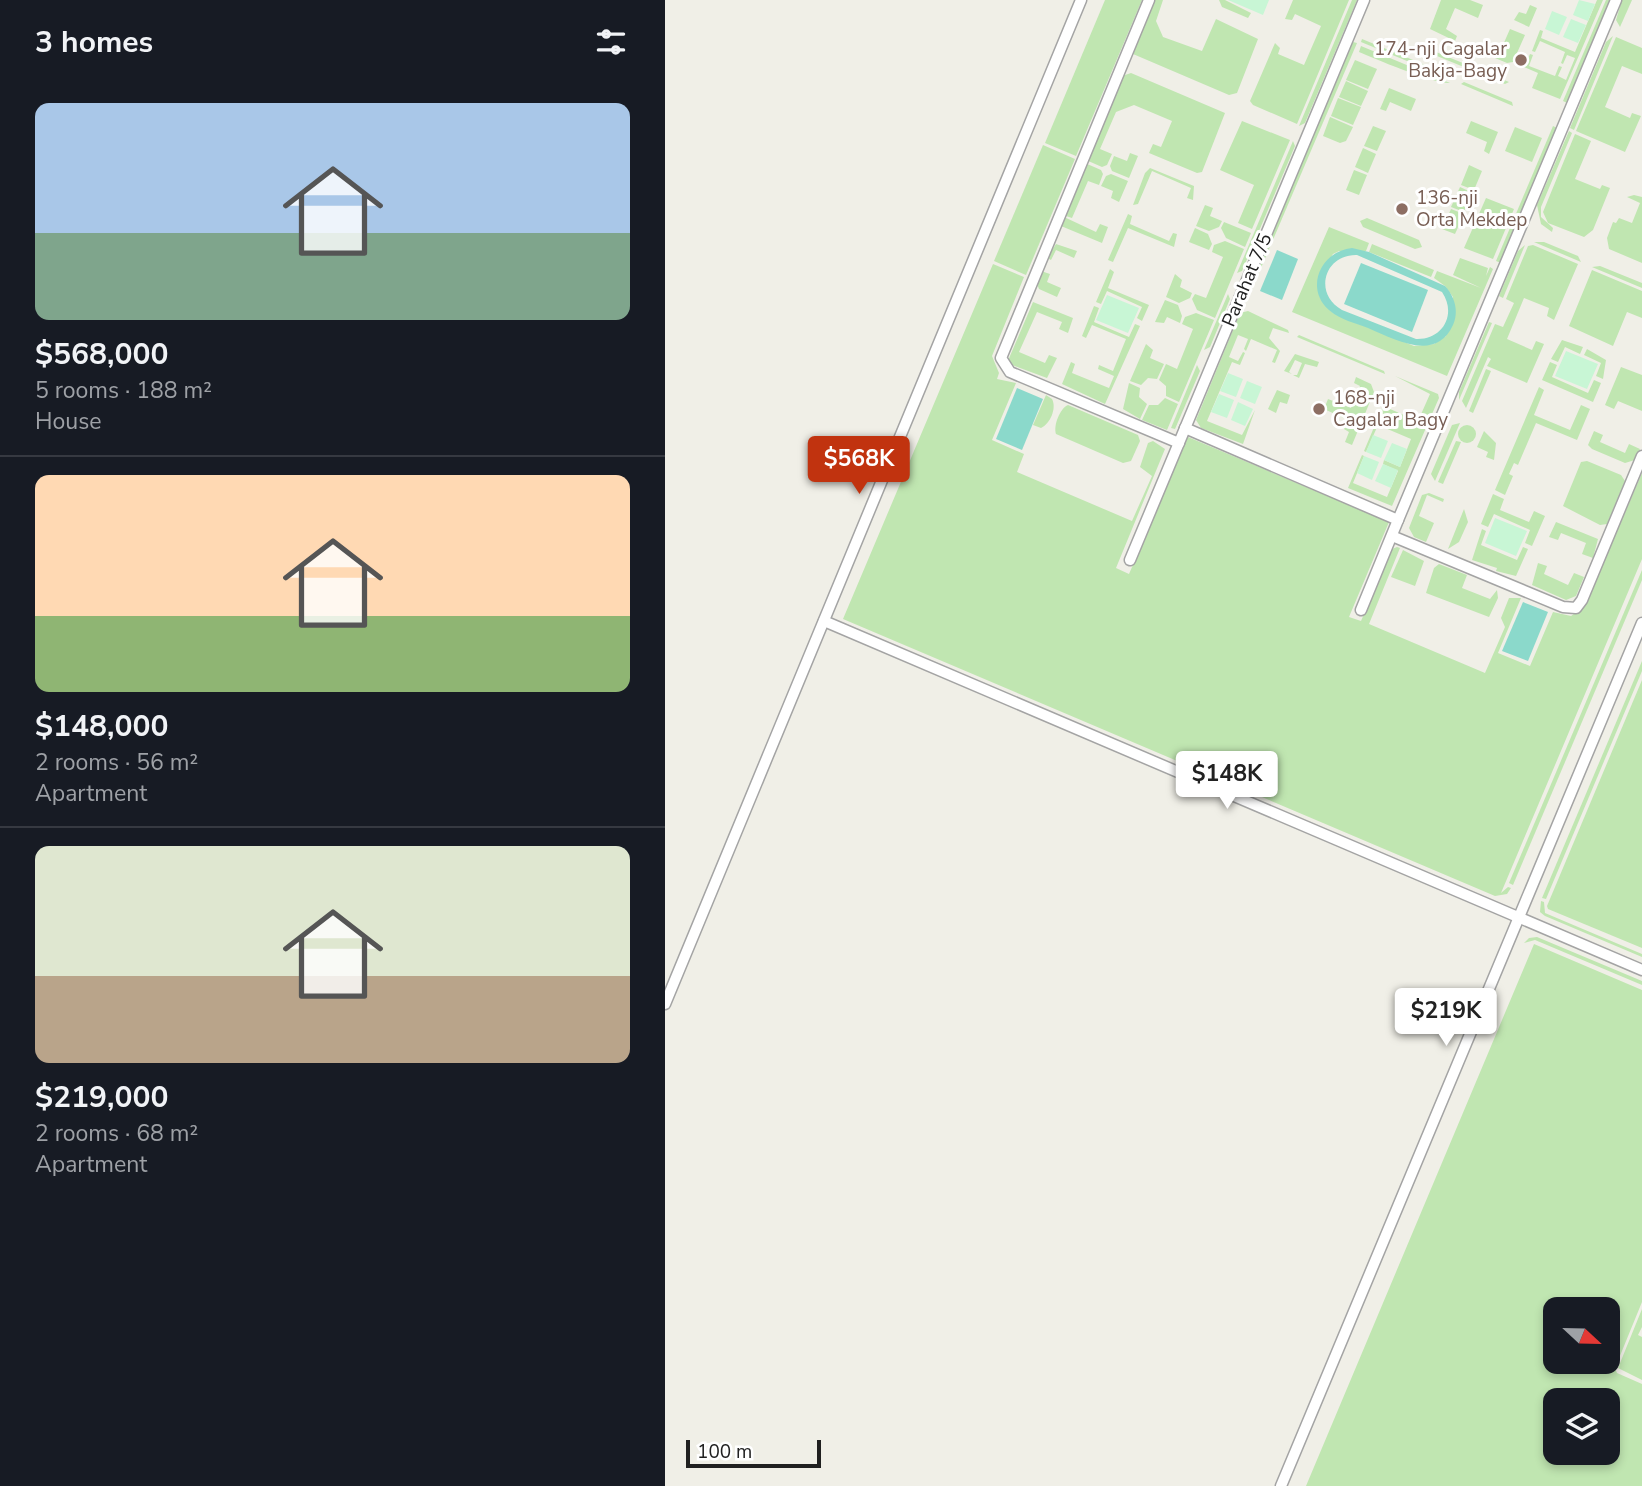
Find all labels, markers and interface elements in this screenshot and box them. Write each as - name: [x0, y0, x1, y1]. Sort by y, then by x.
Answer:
- text: 3 homes: [35, 22, 153, 63]
- icon: filters: [592, 23, 630, 61]
- place label: 174-nji Cagalar Bakja-Bagy: [1374, 36, 1507, 84]
- marker: 174-nji Cagalar Bakja-Bagy: [1513, 52, 1529, 68]
- icon: home: [270, 148, 396, 274]
- place label: 136-nji Orta Mekdep: [1416, 185, 1527, 233]
- marker: 136-nji Orta Mekdep: [1394, 201, 1410, 217]
- street label: Parahat 7/5: [1216, 229, 1278, 331]
- text: $568,000: [35, 334, 168, 375]
- text: 5 rooms · 188 m²: [35, 375, 212, 406]
- place label: 168-nji Cagalar Bagy: [1333, 385, 1448, 433]
- marker: 168-nji Cagalar Bagy: [1311, 401, 1327, 417]
- text: House: [35, 406, 102, 437]
- pin: $568K: [810, 436, 908, 496]
- text: $568K: [824, 443, 894, 474]
- icon: home: [270, 520, 396, 646]
- text: $148,000: [35, 706, 168, 747]
- text: 2 rooms · 56 m²: [35, 747, 198, 778]
- pin: $148K: [1178, 752, 1276, 811]
- text: $148K: [1192, 758, 1262, 789]
- text: Apartment: [35, 778, 147, 809]
- icon: home: [270, 891, 396, 1017]
- pin: $219K: [1397, 988, 1495, 1048]
- text: $219K: [1411, 995, 1481, 1026]
- text: $219,000: [35, 1077, 168, 1118]
- text: 2 rooms · 68 m²: [35, 1118, 198, 1149]
- text: Apartment: [35, 1149, 147, 1180]
- north arrow: [1543, 1297, 1621, 1374]
- map controls: [1543, 1297, 1620, 1465]
- button: layers: [1543, 1388, 1620, 1465]
- scale bar: [686, 1437, 821, 1469]
- text: 100 m: [697, 1439, 752, 1465]

